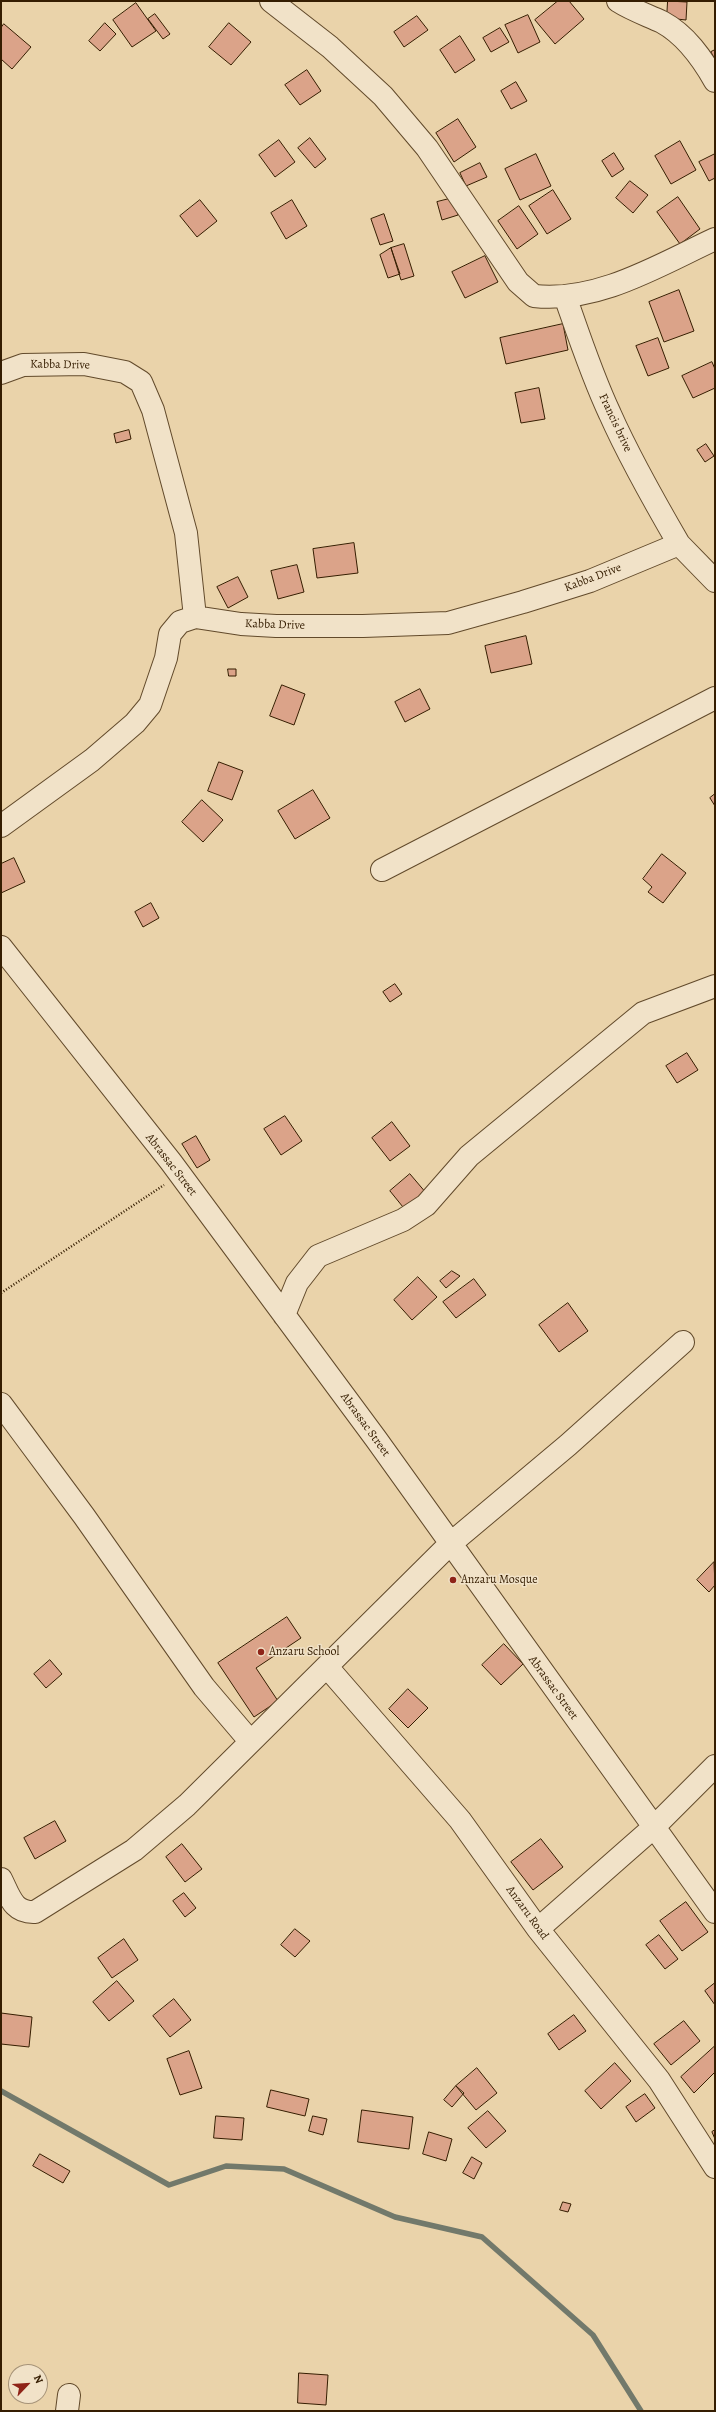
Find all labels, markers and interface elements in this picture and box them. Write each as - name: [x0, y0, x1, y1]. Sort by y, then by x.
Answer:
- street label: Kabba Drive: [30, 357, 90, 373]
- street label: Francis brive: [595, 391, 635, 455]
- street label: Kabba Drive: [562, 561, 624, 595]
- street label: Kabba Drive: [245, 617, 305, 633]
- street label: Abrassac Street: [142, 1131, 200, 1199]
- street label: Abrassac Street: [337, 1390, 393, 1460]
- place label: Anzaru Mosque: [461, 1573, 538, 1587]
- marker: Anzaru Mosque: [448, 1575, 458, 1585]
- place label: Anzaru School: [269, 1645, 339, 1659]
- marker: Anzaru School: [256, 1647, 266, 1657]
- street label: Abrassac Street: [525, 1653, 581, 1723]
- street label: Anzaru Road: [503, 1883, 551, 1943]
- north arrow: [8, 2364, 48, 2404]
- text: N: [30, 2372, 47, 2386]

